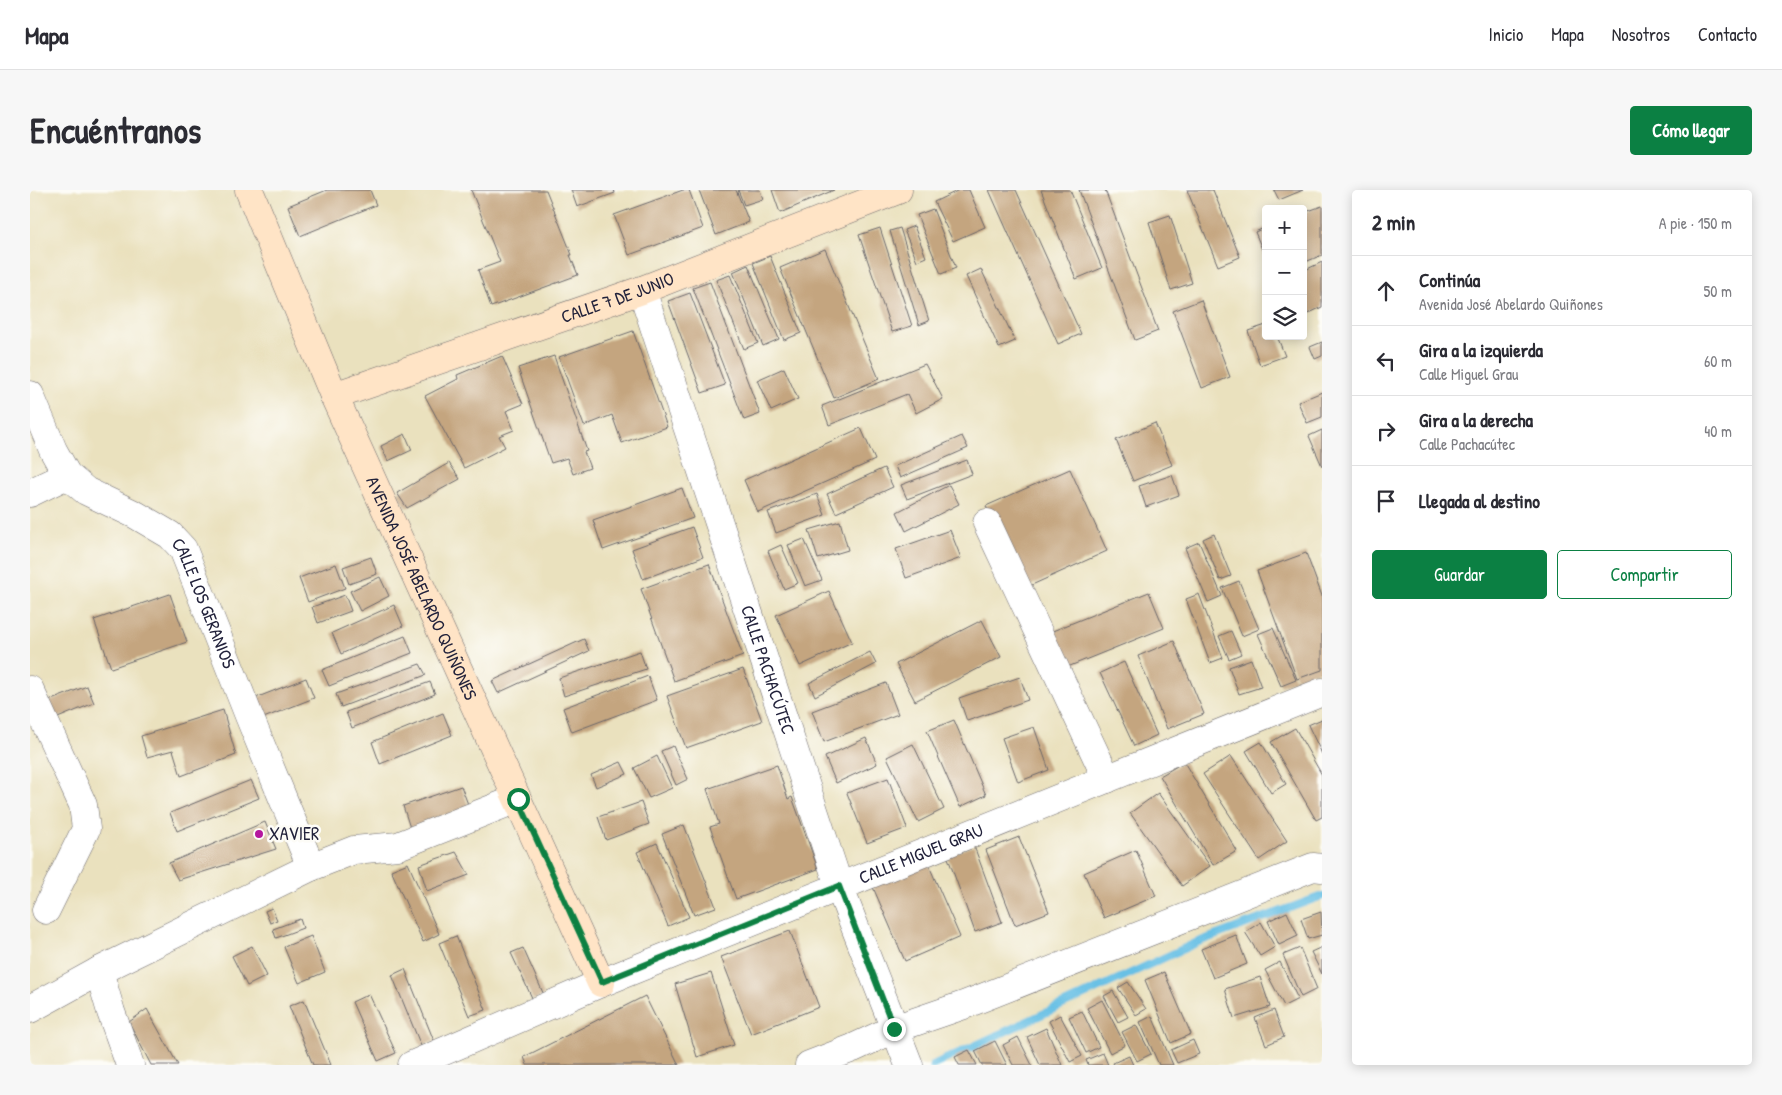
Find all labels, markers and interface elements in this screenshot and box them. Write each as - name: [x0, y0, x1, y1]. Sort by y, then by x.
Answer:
- text: Mapa: [25, 19, 68, 51]
- text: Inicio: [1489, 22, 1523, 47]
- text: Mapa: [1551, 22, 1584, 47]
- text: Nosotros: [1612, 22, 1670, 47]
- text: Contacto: [1698, 22, 1757, 47]
- button: Cómo llegar: [1630, 106, 1752, 155]
- text: Encuéntranos: [30, 107, 201, 154]
- map controls: [1262, 205, 1307, 340]
- button: +: [1262, 205, 1307, 250]
- text: 2 min: [1372, 208, 1415, 237]
- text: A pie · 150 m: [1659, 212, 1732, 234]
- button: −: [1262, 250, 1307, 295]
- street label: CALLE 7 DE JUNIO: [557, 266, 678, 329]
- text: Continúa: [1419, 267, 1480, 293]
- icon: ahead: [1372, 277, 1400, 305]
- text: 50 m: [1704, 280, 1732, 302]
- text: Avenida José Abelardo Quiñones: [1419, 293, 1603, 315]
- button: layers: [1262, 295, 1307, 340]
- text: Gira a la izquierda: [1419, 337, 1543, 363]
- icon: left: [1372, 347, 1400, 375]
- text: 60 m: [1704, 350, 1732, 372]
- text: Calle Miguel Grau: [1419, 363, 1518, 385]
- text: Gira a la derecha: [1419, 407, 1533, 433]
- icon: right: [1372, 417, 1400, 445]
- text: 40 m: [1704, 420, 1732, 442]
- text: Calle Pachacútec: [1419, 433, 1515, 455]
- street label: AVENIDA JOSÉ ABELARDO QUIÑONES: [360, 472, 484, 704]
- icon: arrive: [1372, 487, 1400, 515]
- text: Llegada al destino: [1419, 488, 1540, 514]
- street label: CALLE LOS GERANIOS: [166, 532, 242, 672]
- button: Guardar: [1372, 550, 1547, 599]
- button: Compartir: [1557, 550, 1732, 599]
- street label: CALLE PACHACÚTEC: [735, 602, 801, 738]
- route start: [507, 788, 530, 811]
- street label: CALLE MIGUEL GRAU: [855, 817, 987, 890]
- place label: XAVIER: [269, 821, 319, 846]
- marker: XAVIER: [253, 828, 265, 840]
- route end: [883, 1018, 906, 1041]

